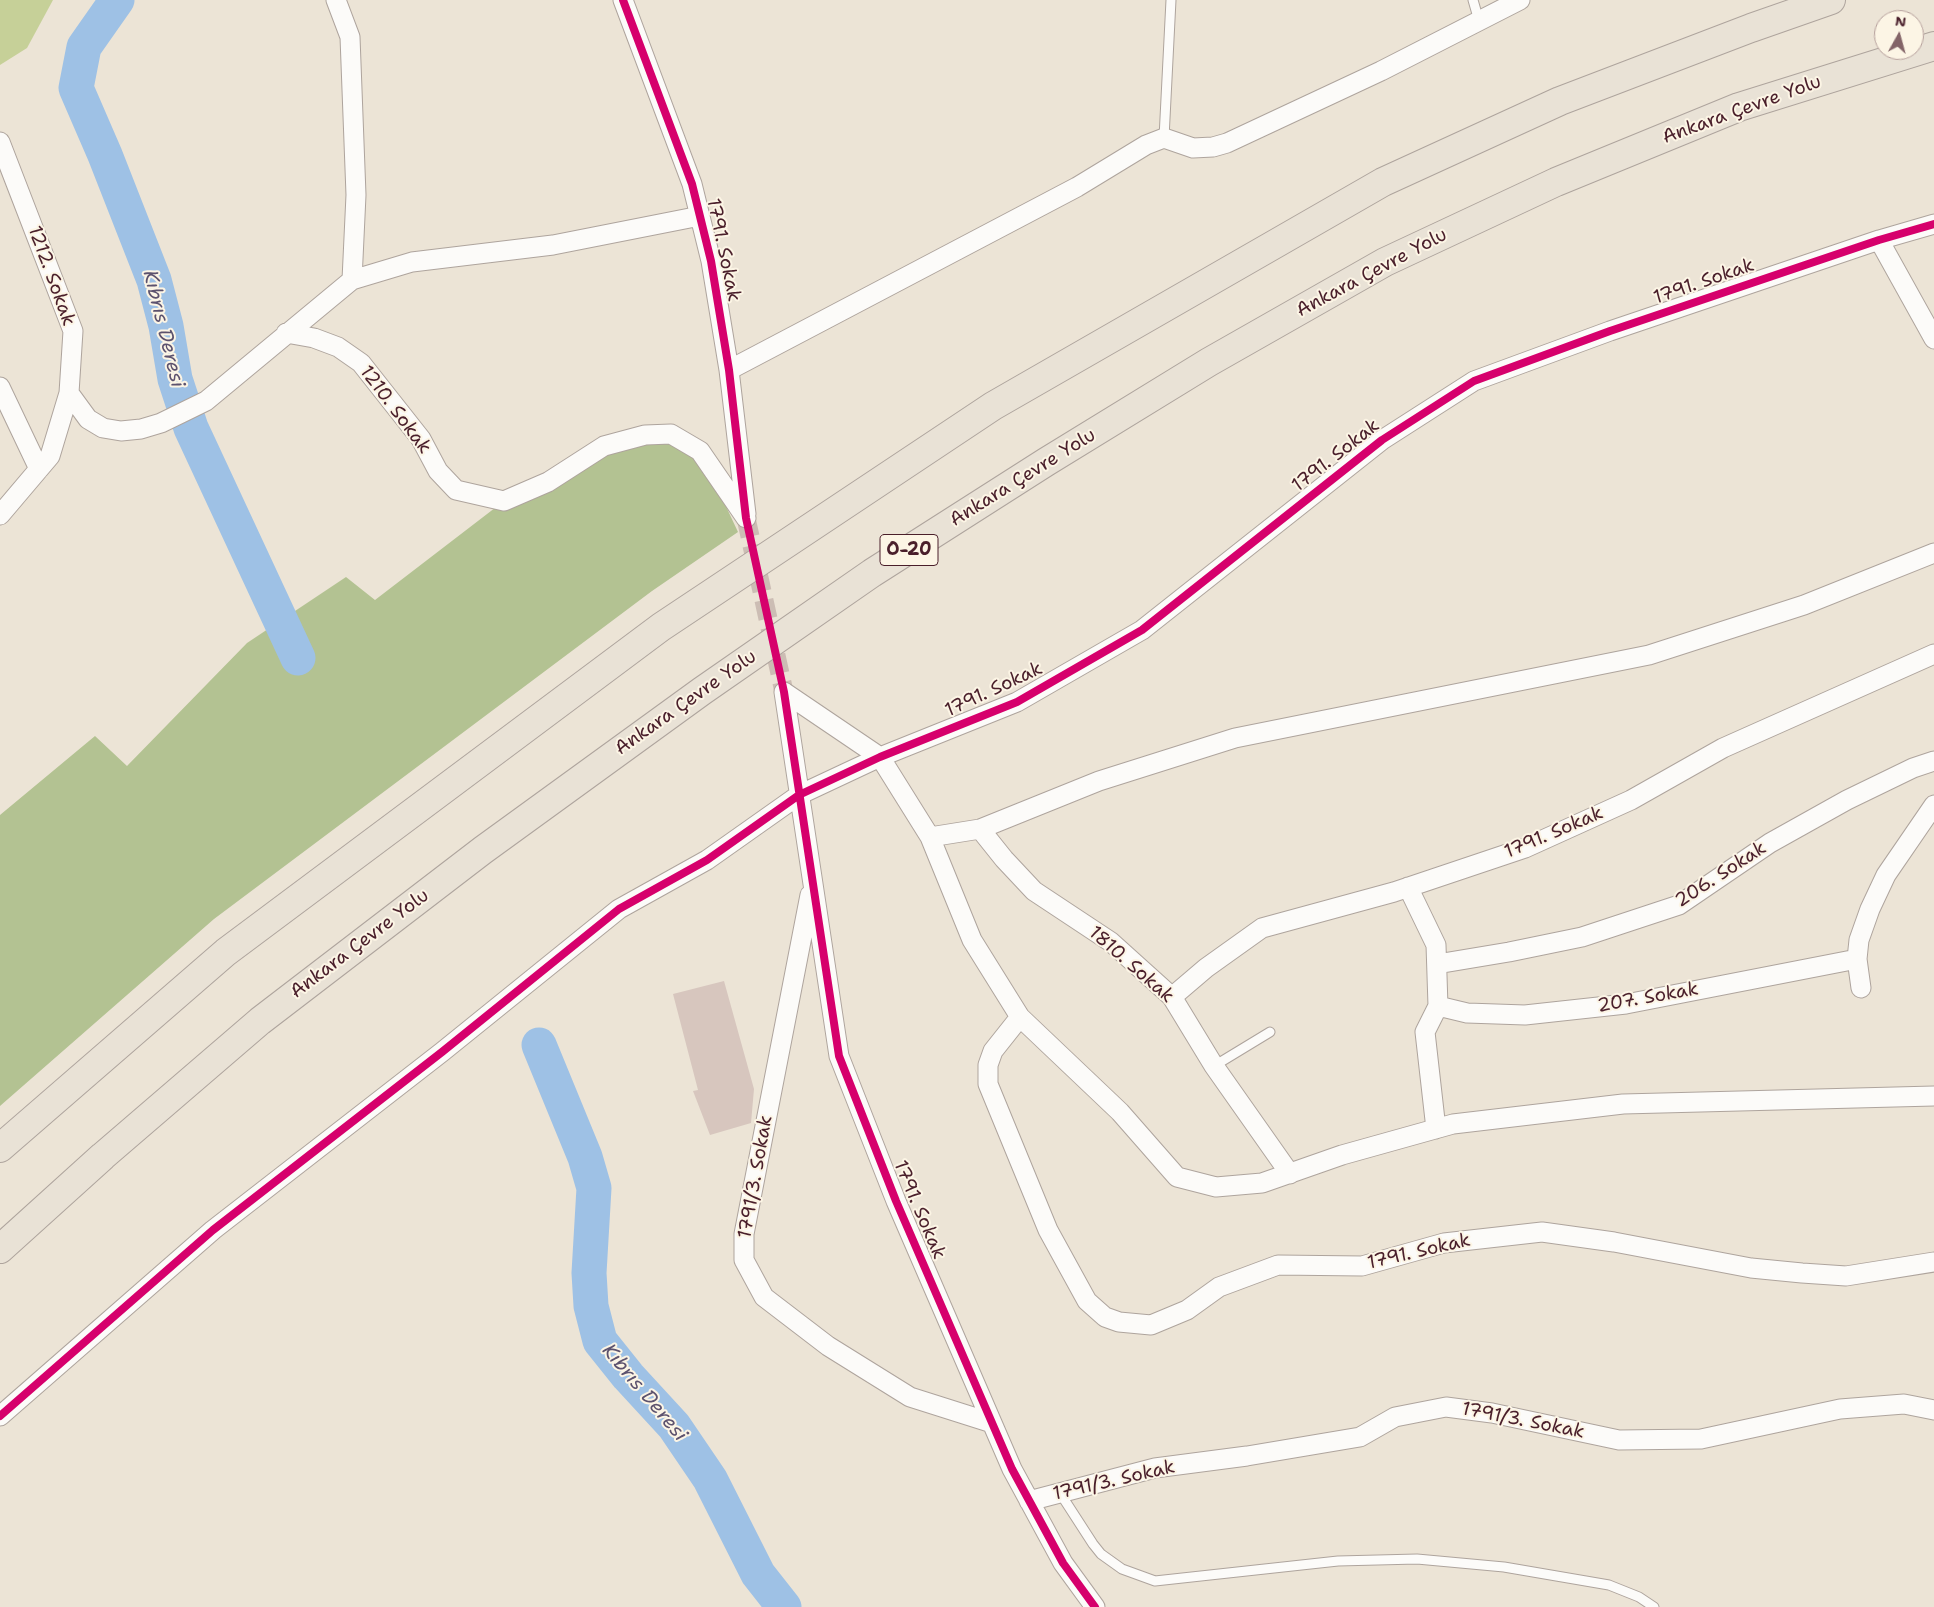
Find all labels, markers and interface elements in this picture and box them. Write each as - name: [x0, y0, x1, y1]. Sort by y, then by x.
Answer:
- north arrow: [1874, 10, 1924, 60]
- text: N: [1894, 11, 1907, 31]
- street label: Ankara Çevre Yolu: [1659, 71, 1825, 149]
- street label: 1791. Sokak: [701, 196, 745, 304]
- street label: 1212. Sokak: [22, 223, 80, 329]
- street label: Ankara Çevre Yolu: [1293, 224, 1451, 322]
- street label: 1791. Sokak: [1651, 254, 1757, 310]
- water label: Kıbrıs Deresi: [137, 268, 189, 390]
- street label: 1210. Sokak: [354, 361, 436, 459]
- street label: 1791. Sokak: [1288, 415, 1384, 497]
- street label: Ankara Çevre Yolu: [946, 424, 1100, 532]
- road number: O-20: [880, 534, 938, 566]
- street label: Ankara Çevre Yolu: [611, 646, 761, 760]
- street label: 1791. Sokak: [942, 657, 1046, 723]
- street label: 1791. Sokak: [1501, 802, 1607, 864]
- street label: 206. Sokak: [1671, 837, 1771, 913]
- street label: Ankara Çevre Yolu: [286, 884, 434, 1004]
- street label: 1810. Sokak: [1084, 922, 1178, 1008]
- street label: 207. Sokak: [1596, 978, 1700, 1018]
- street label: 1791/3. Sokak: [734, 1114, 778, 1240]
- street label: 1791. Sokak: [888, 1157, 950, 1263]
- street label: 1791. Sokak: [1365, 1229, 1473, 1275]
- water label: Kıbrıs Deresi: [596, 1339, 692, 1447]
- street label: 1791/3. Sokak: [1460, 1398, 1586, 1444]
- street label: 1791/3. Sokak: [1051, 1456, 1177, 1506]

